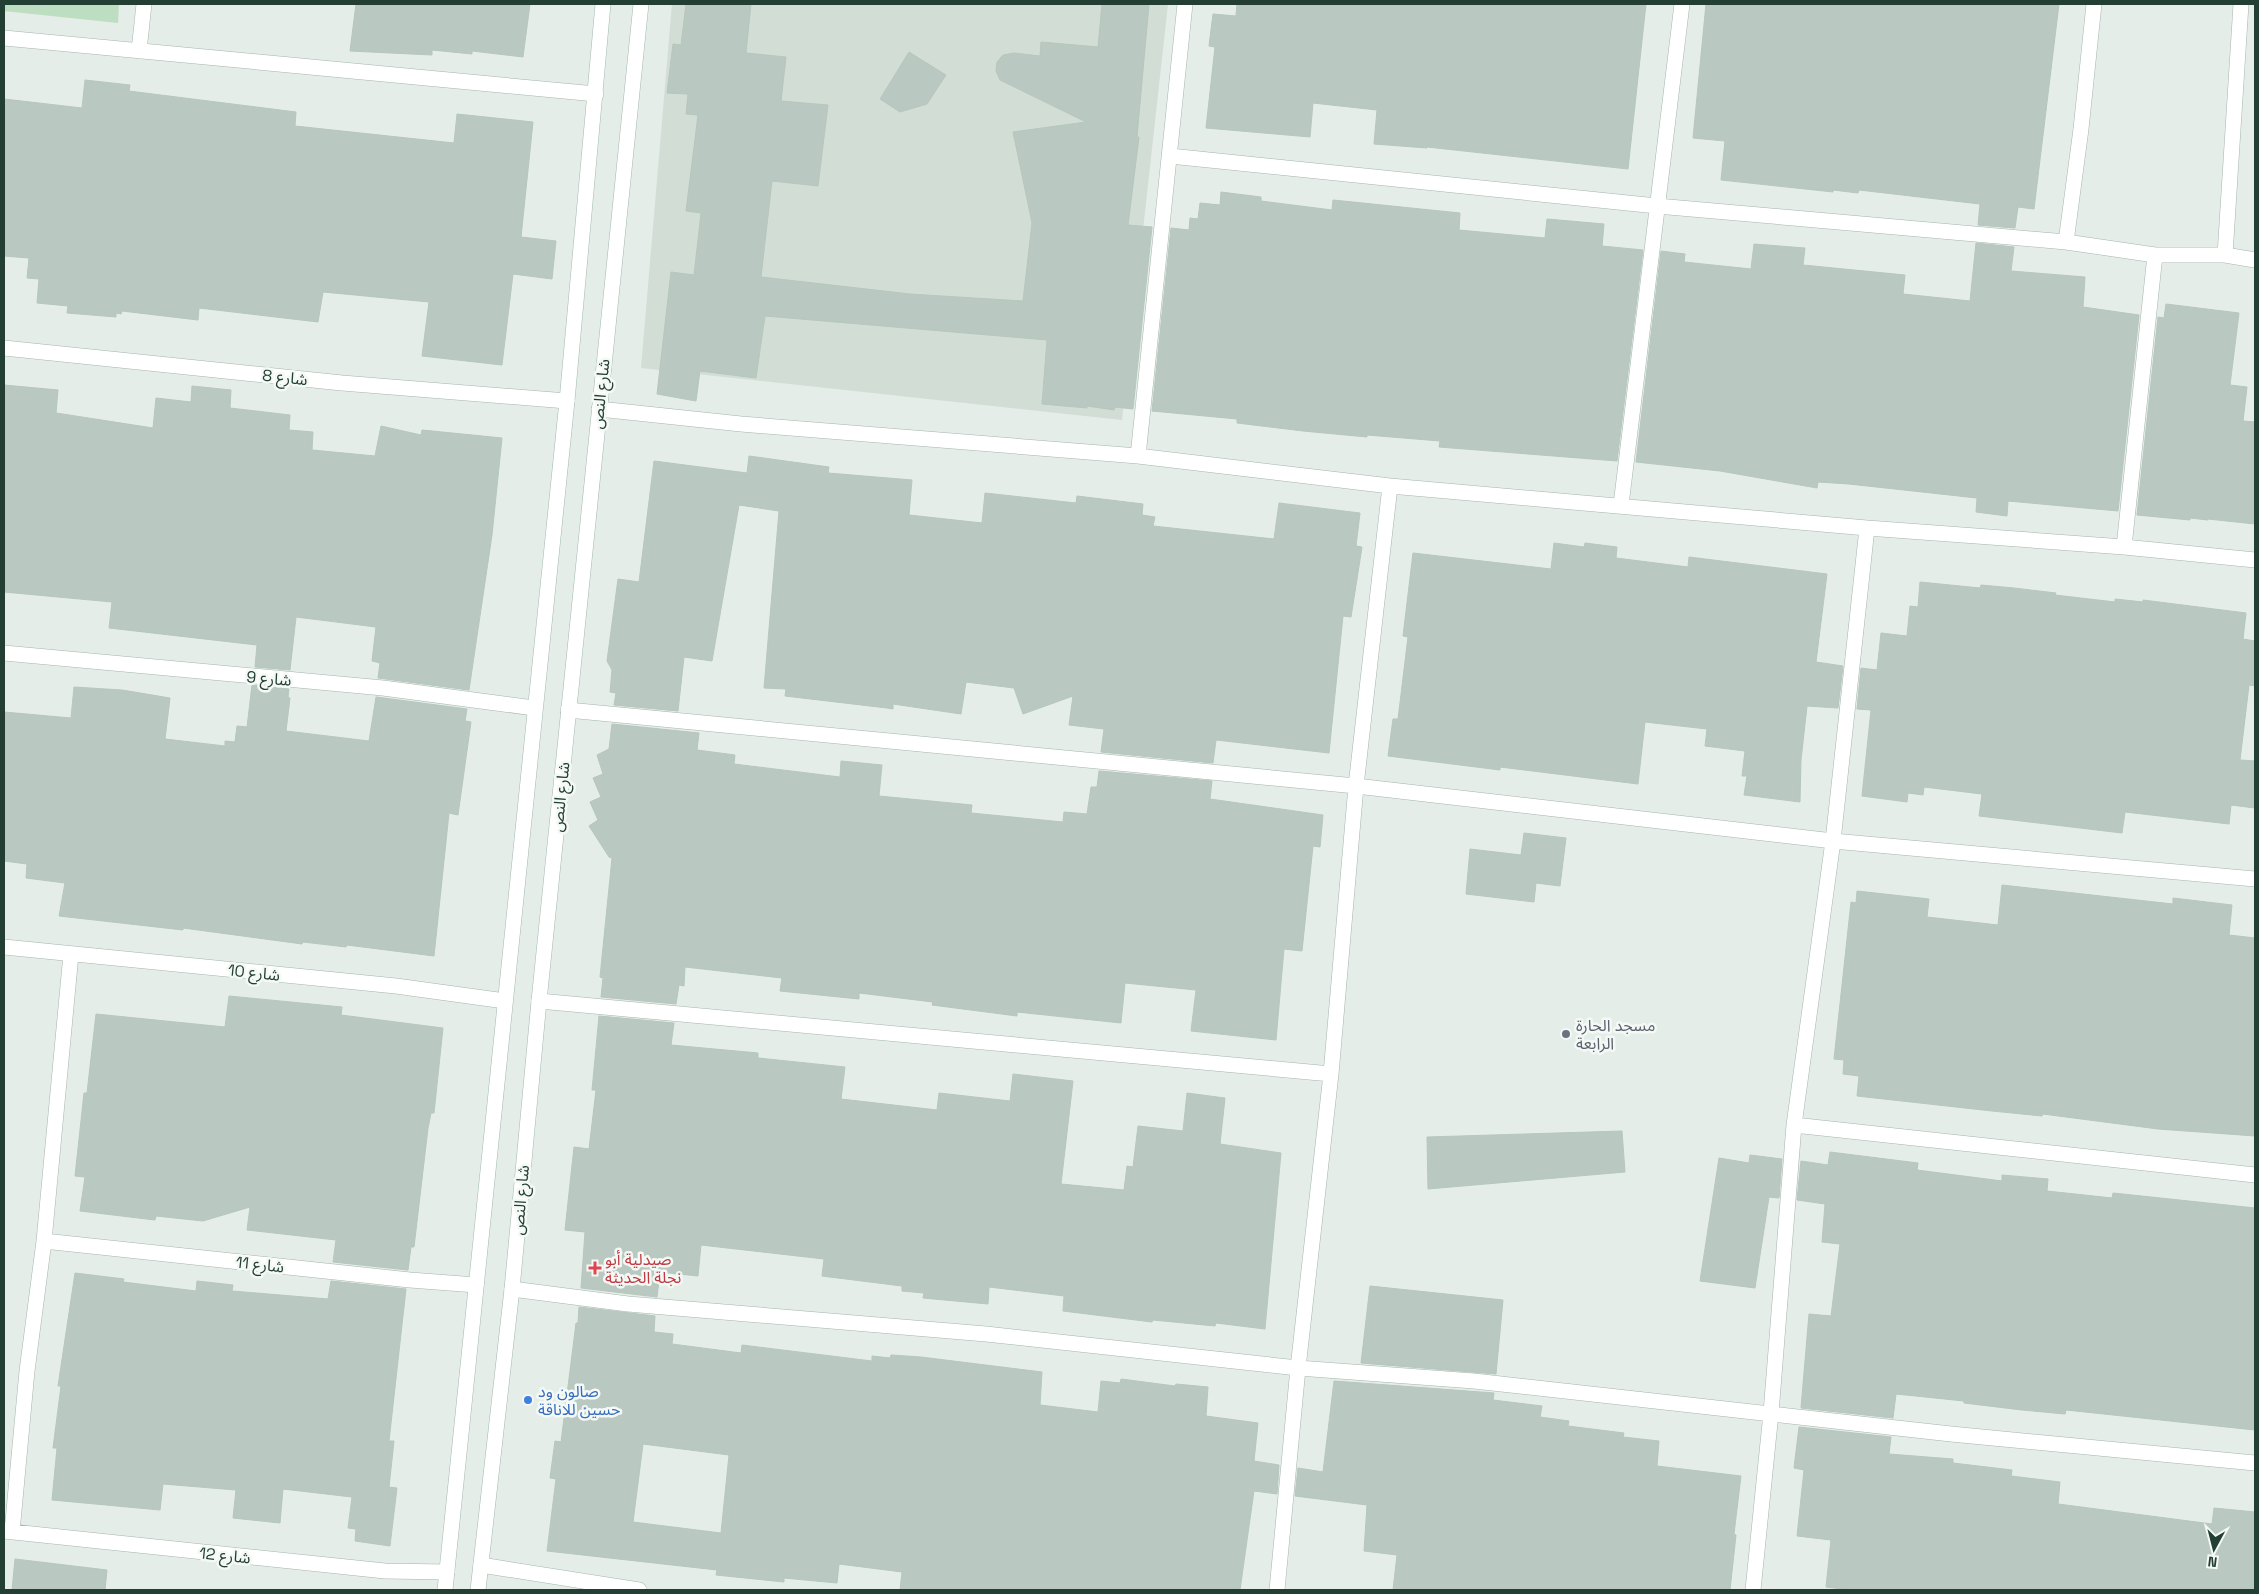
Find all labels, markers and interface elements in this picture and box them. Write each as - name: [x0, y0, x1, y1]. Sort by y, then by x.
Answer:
- street label: شارع النص: [586, 358, 617, 430]
- street label: شارع 8: [261, 365, 309, 392]
- street label: شارع 9: [245, 666, 292, 693]
- street label: شارع النص: [546, 761, 577, 833]
- street label: شارع 10: [227, 959, 281, 988]
- place label: مسجد الحارة الرابعة: [1576, 1015, 1655, 1054]
- marker: مسجد الحارة الرابعة: [1560, 1028, 1572, 1040]
- street label: شارع النص: [507, 1164, 536, 1236]
- place label: صيدلية أبو نجلة الحديثة: [605, 1249, 681, 1288]
- street label: شارع 11: [234, 1252, 285, 1279]
- marker: صيدلية أبو نجلة الحديثة: [589, 1262, 601, 1274]
- place label: صالون ود حسين للاناقة: [538, 1381, 620, 1420]
- marker: صالون ود حسين للاناقة: [522, 1394, 534, 1406]
- north arrow: [2189, 1524, 2239, 1574]
- street label: شارع 12: [198, 1542, 252, 1571]
- text: N: [2207, 1552, 2218, 1571]

